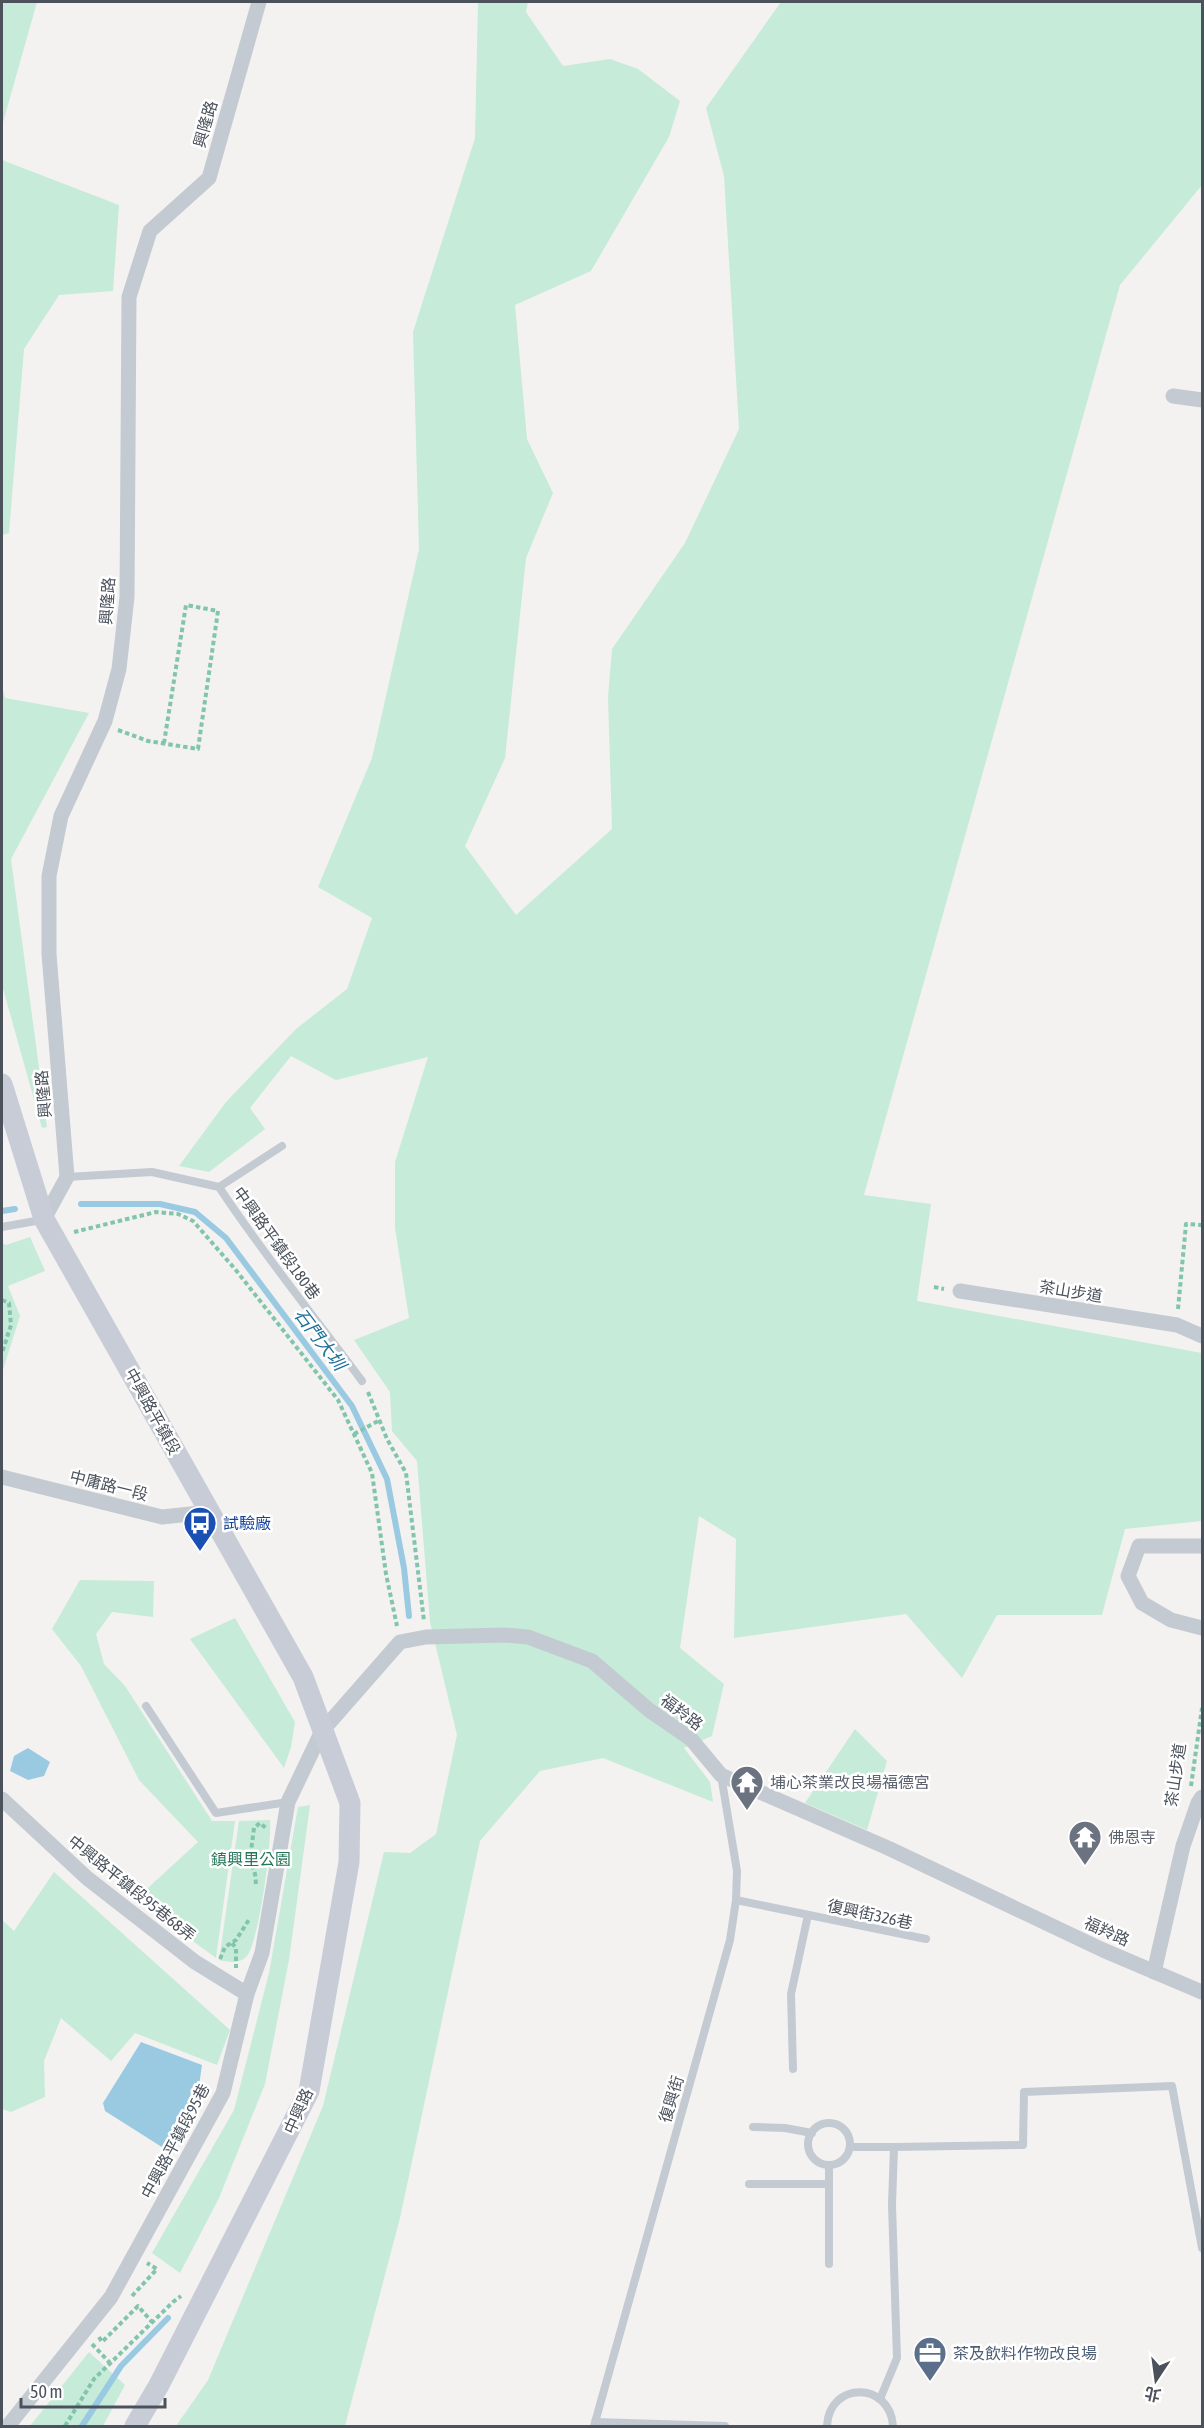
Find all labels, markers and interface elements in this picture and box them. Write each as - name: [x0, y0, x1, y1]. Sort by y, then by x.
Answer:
- street label: 興隆路: [190, 98, 220, 150]
- street label: 興隆路: [96, 576, 118, 626]
- street label: 興隆路: [32, 1069, 54, 1119]
- street label: 中興路平鎮段180巷: [230, 1183, 324, 1303]
- street label: 茶山步道: [1038, 1277, 1104, 1305]
- water label: 石門大圳: [290, 1304, 352, 1376]
- street label: 中興路平鎮段: [122, 1365, 184, 1457]
- street label: 中庸路一段: [68, 1467, 150, 1503]
- bus stop icon: 試驗廠: [182, 1505, 218, 1552]
- place label: 試驗廠: [223, 1514, 271, 1532]
- street label: 福羚路: [657, 1690, 707, 1734]
- street label: 茶山步道: [1162, 1742, 1188, 1808]
- temple icon: 埔心茶業改良場福德宮: [729, 1764, 765, 1811]
- place label: 埔心茶業改良場福德宮: [770, 1773, 930, 1791]
- temple icon: 佛恩寺: [1067, 1819, 1103, 1866]
- place label: 佛恩寺: [1108, 1828, 1156, 1846]
- street label: 中興路平鎮段95巷68弄: [65, 1831, 199, 1945]
- park label: 鎮興里公園: [211, 1850, 291, 1868]
- street label: 復興街326巷: [826, 1896, 914, 1932]
- street label: 福羚路: [1081, 1913, 1133, 1949]
- street label: 復興街: [655, 2073, 687, 2125]
- street label: 中興路平鎮段95巷: [137, 2081, 213, 2201]
- street label: 中興路: [280, 2085, 316, 2137]
- office icon: 茶及飲料作物改良場: [912, 2335, 948, 2382]
- place label: 茶及飲料作物改良場: [953, 2344, 1097, 2362]
- north arrow: [1126, 2350, 1186, 2410]
- scale bar: [21, 2371, 165, 2409]
- text: 50 m: [30, 2381, 62, 2402]
- text: 北: [1143, 2384, 1162, 2405]

